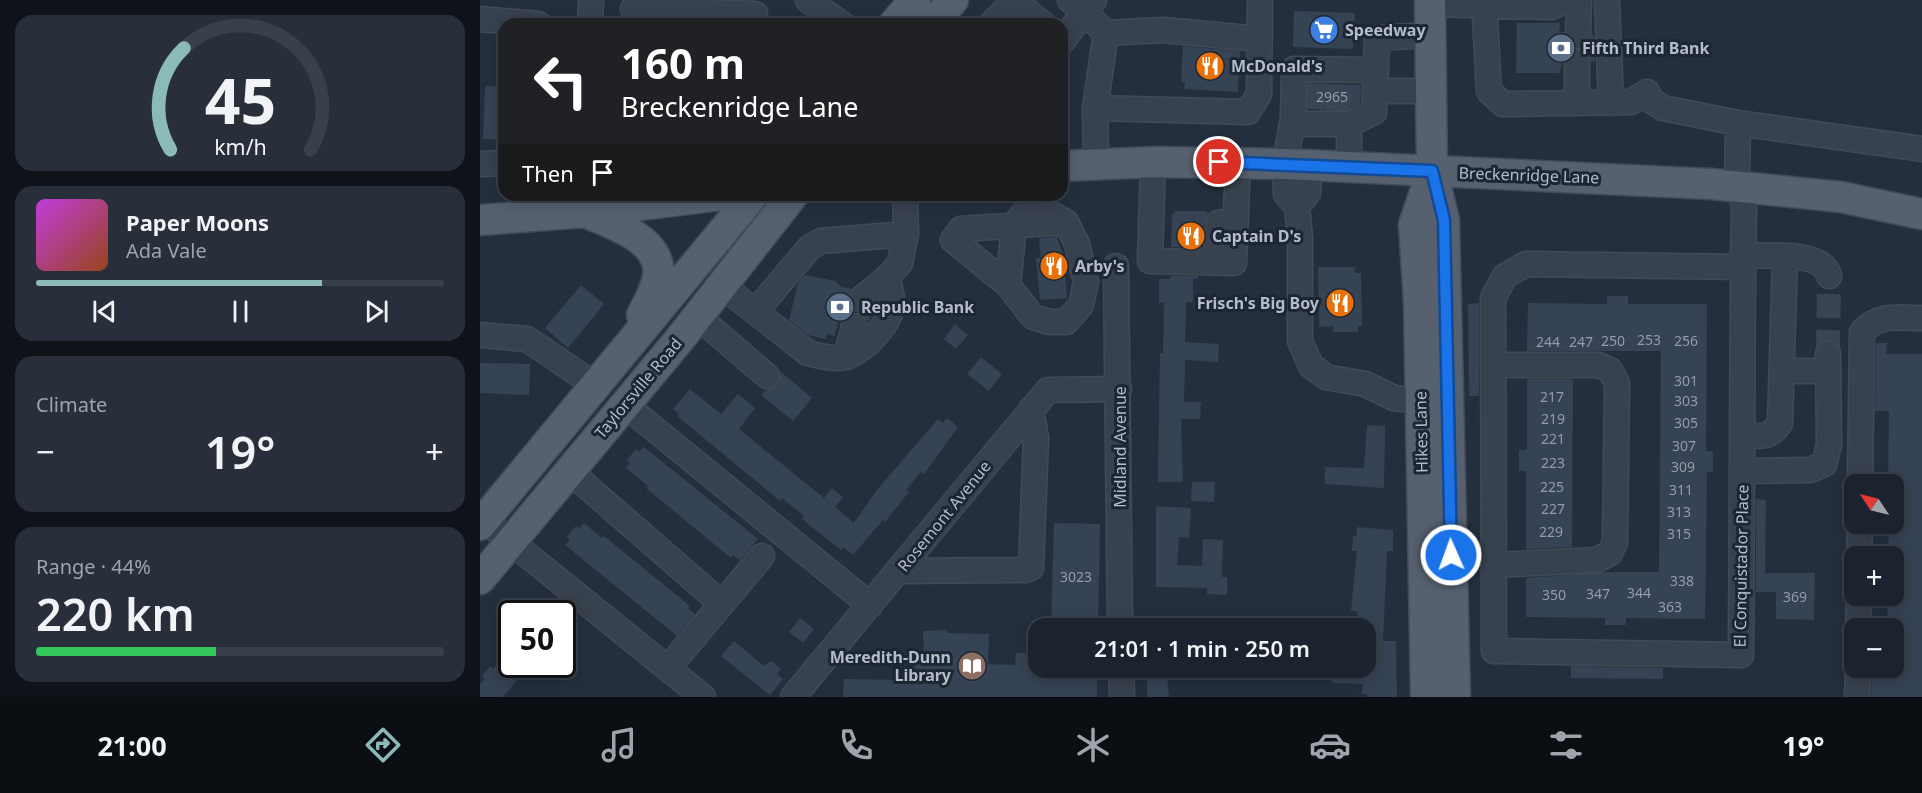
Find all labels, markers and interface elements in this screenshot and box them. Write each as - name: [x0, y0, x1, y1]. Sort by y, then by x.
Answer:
- supermarket icon: Speedway: [1308, 14, 1340, 46]
- place label: Speedway: [1345, 19, 1426, 41]
- bank icon: Fifth Third Bank: [1545, 32, 1577, 64]
- text: 160 m: [621, 34, 745, 91]
- place label: Fifth Third Bank: [1582, 37, 1709, 59]
- icon: left: [522, 42, 600, 120]
- restaurant icon: McDonald's: [1194, 50, 1226, 82]
- place label: McDonald's: [1231, 55, 1323, 77]
- text: 45: [204, 57, 276, 142]
- house number: 2965: [1316, 87, 1348, 106]
- text: Breckenridge Lane: [621, 88, 858, 125]
- text: km/h: [214, 132, 266, 161]
- pin: [1193, 136, 1244, 187]
- icon: arrive: [1202, 145, 1235, 178]
- icon: arrive: [586, 156, 619, 189]
- text: Then: [522, 158, 574, 188]
- street label: Breckenridge Lane: [1458, 162, 1600, 188]
- text: Paper Moons: [126, 207, 269, 237]
- restaurant icon: Captain D's: [1175, 220, 1207, 252]
- place label: Captain D's: [1212, 225, 1301, 247]
- text: Ada Vale: [126, 237, 207, 264]
- restaurant icon: Arby's: [1038, 250, 1070, 282]
- place label: Arby's: [1075, 255, 1125, 277]
- restaurant icon: Frisch's Big Boy: [1324, 287, 1356, 319]
- bank icon: Republic Bank: [824, 291, 856, 323]
- place label: Frisch's Big Boy: [1197, 292, 1320, 314]
- icon: previous: [88, 295, 121, 328]
- icon: pause: [224, 295, 257, 328]
- icon: next: [360, 295, 393, 328]
- place label: Republic Bank: [861, 296, 974, 318]
- house number: 253: [1637, 330, 1661, 349]
- house number: 250: [1601, 331, 1625, 350]
- house number: 256: [1674, 331, 1698, 350]
- house number: 244: [1536, 332, 1560, 351]
- house number: 247: [1569, 332, 1593, 351]
- street label: Taylorsville Road: [589, 333, 687, 443]
- house number: 301: [1674, 371, 1698, 390]
- street label: Midland Avenue: [1109, 386, 1131, 508]
- house number: 217: [1540, 387, 1564, 406]
- text: Climate: [36, 391, 107, 418]
- street label: Hikes Lane: [1409, 391, 1433, 473]
- house number: 303: [1674, 391, 1698, 410]
- house number: 219: [1541, 409, 1565, 428]
- house number: 305: [1674, 413, 1698, 432]
- text: 19°: [205, 421, 275, 482]
- text: −: [36, 429, 55, 474]
- text: +: [425, 429, 444, 474]
- house number: 221: [1541, 429, 1565, 448]
- house number: 307: [1672, 436, 1696, 455]
- house number: 223: [1541, 453, 1565, 472]
- street label: Rosemont Avenue: [892, 456, 996, 576]
- house number: 309: [1671, 457, 1695, 476]
- north arrow: [1844, 474, 1904, 534]
- map controls: [1844, 474, 1904, 678]
- house number: 225: [1540, 477, 1564, 496]
- house number: 311: [1669, 480, 1693, 499]
- street label: El Conquistador Place: [1729, 484, 1753, 648]
- house number: 227: [1541, 499, 1565, 518]
- house number: 313: [1667, 502, 1691, 521]
- house number: 229: [1539, 522, 1563, 541]
- position arrow: [1419, 523, 1483, 587]
- house number: 315: [1667, 524, 1691, 543]
- button: +: [1844, 546, 1904, 606]
- text: Range · 44%: [36, 553, 151, 580]
- house number: 3023: [1060, 567, 1092, 586]
- house number: 338: [1670, 571, 1694, 590]
- text: 220 km: [36, 583, 195, 644]
- house number: 344: [1627, 583, 1651, 602]
- house number: 347: [1586, 584, 1610, 603]
- house number: 350: [1542, 585, 1566, 604]
- house number: 369: [1783, 587, 1807, 606]
- house number: 363: [1658, 597, 1682, 616]
- speed limit sign: 50: [498, 600, 576, 678]
- button: −: [1844, 618, 1904, 678]
- text: 21:01 · 1 min · 250 m: [1094, 633, 1310, 663]
- place label: Meredith-Dunn Library: [830, 646, 952, 686]
- library icon: Meredith-Dunn Library: [956, 650, 988, 682]
- icon: directions: [362, 724, 404, 766]
- icon: music: [598, 724, 640, 766]
- icon: phone: [835, 724, 877, 766]
- icon: climate: [1072, 724, 1114, 766]
- icon: car: [1309, 724, 1351, 766]
- icon: filters: [1545, 724, 1587, 766]
- text: 21:00: [97, 727, 167, 764]
- text: 19°: [1782, 727, 1825, 764]

